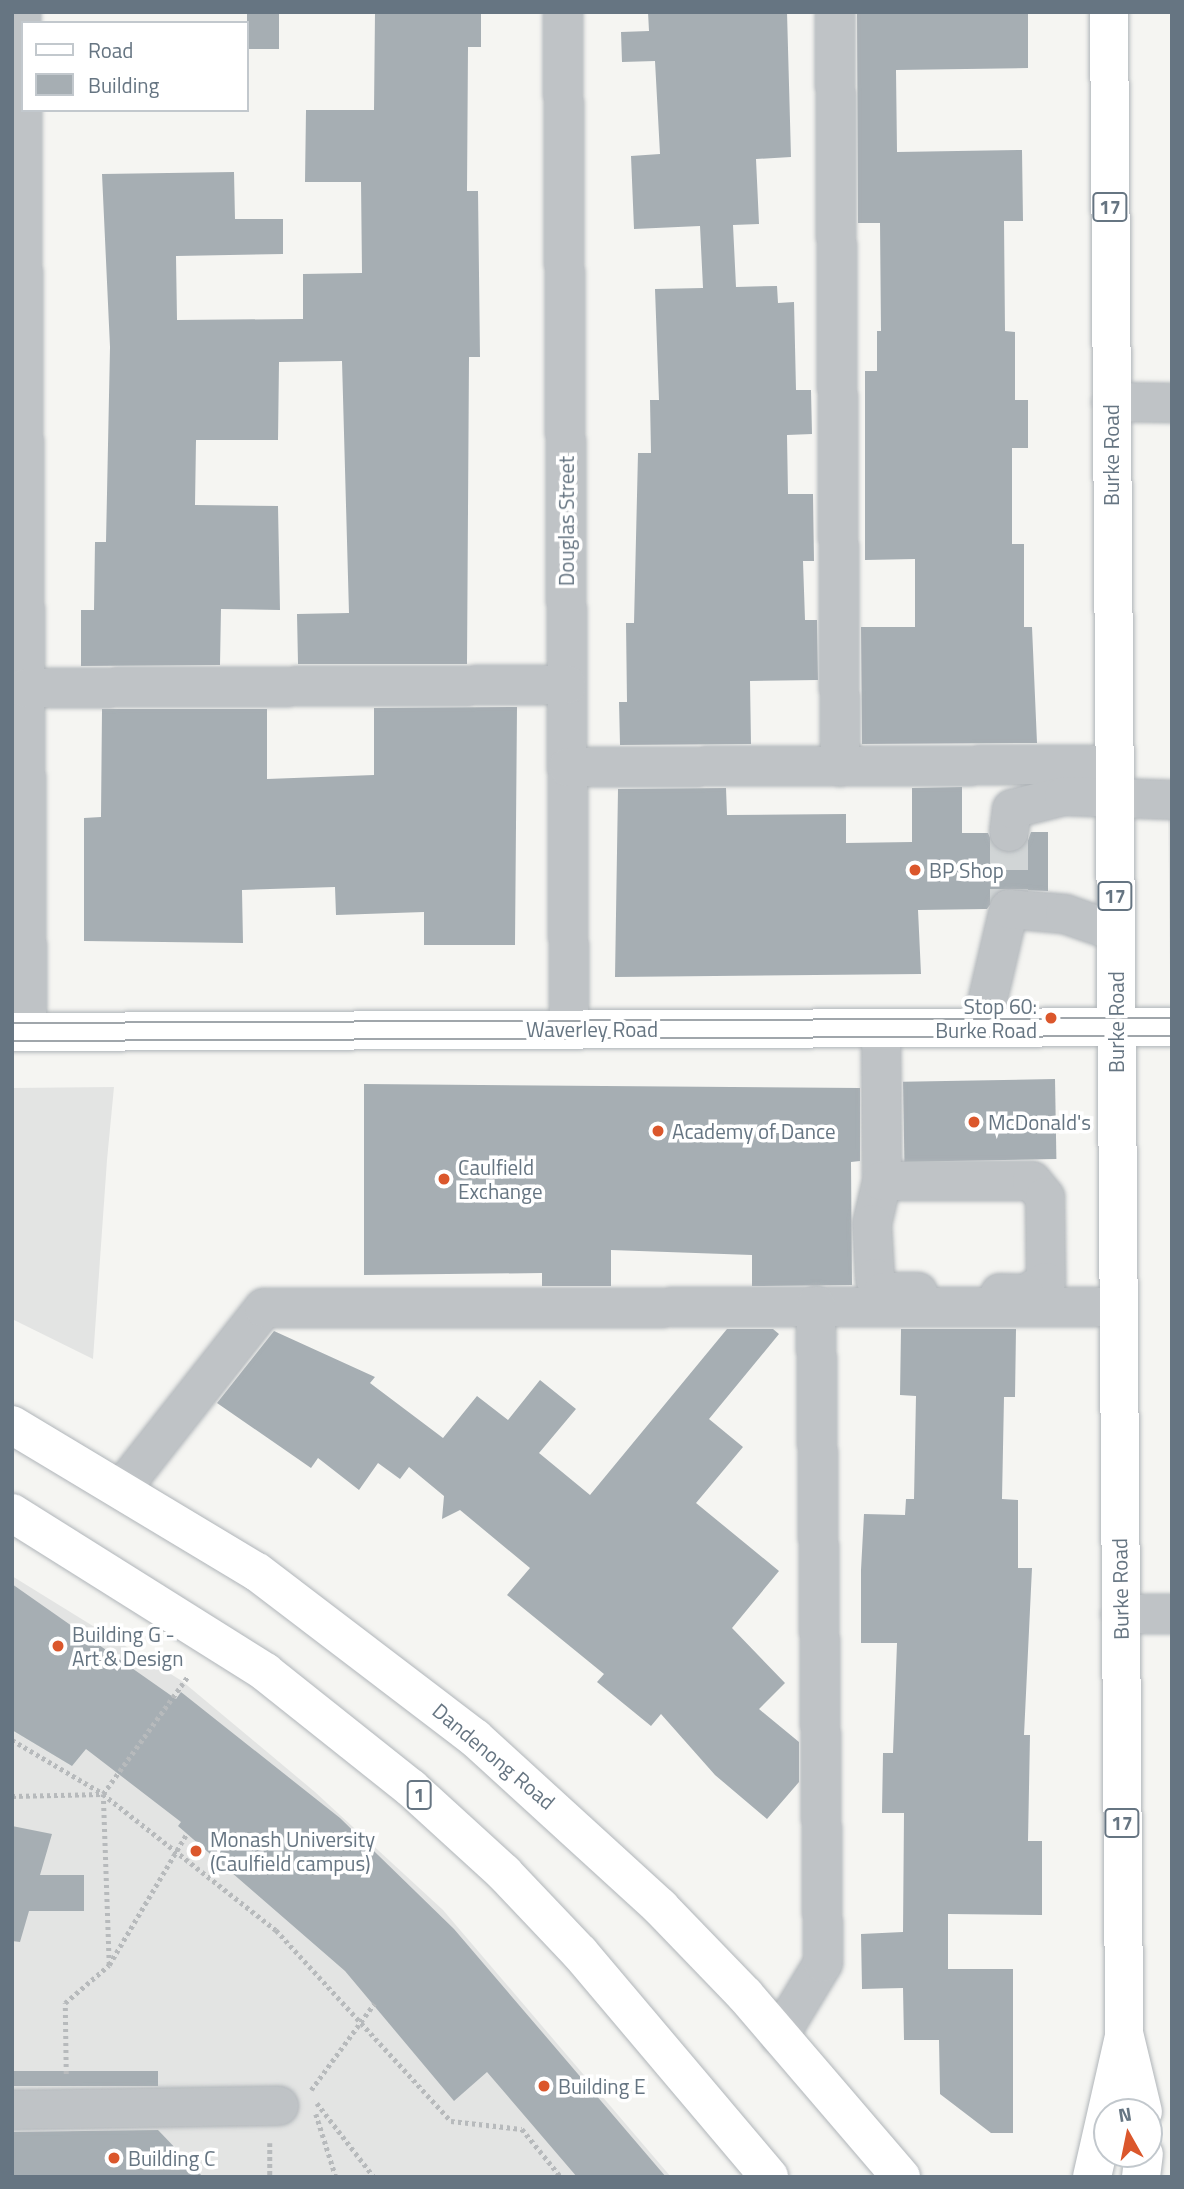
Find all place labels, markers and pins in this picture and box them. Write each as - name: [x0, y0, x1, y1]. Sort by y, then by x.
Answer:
- place label: BP Shop: [929, 857, 1004, 883]
- marker: BP Shop: [907, 862, 923, 878]
- place label: Stop 60: Burke Road: [935, 993, 1037, 1043]
- marker: Stop 60: Burke Road: [1043, 1010, 1059, 1026]
- place label: McDonald's: [988, 1109, 1091, 1135]
- marker: McDonald's: [966, 1114, 982, 1130]
- place label: Academy of Dance: [672, 1118, 836, 1144]
- marker: Academy of Dance: [650, 1123, 666, 1139]
- place label: Caulfield Exchange: [458, 1154, 542, 1204]
- marker: Caulfield Exchange: [436, 1171, 452, 1187]
- place label: Building G - Art & Design: [72, 1621, 183, 1671]
- marker: Building G - Art & Design: [50, 1638, 66, 1654]
- place label: Monash University (Caulfield campus): [210, 1826, 375, 1876]
- marker: Monash University (Caulfield campus): [188, 1843, 204, 1859]
- place label: Building E: [558, 2073, 646, 2099]
- marker: Building E: [536, 2078, 552, 2094]
- place label: Building C: [128, 2145, 215, 2171]
- marker: Building C: [106, 2150, 122, 2166]

